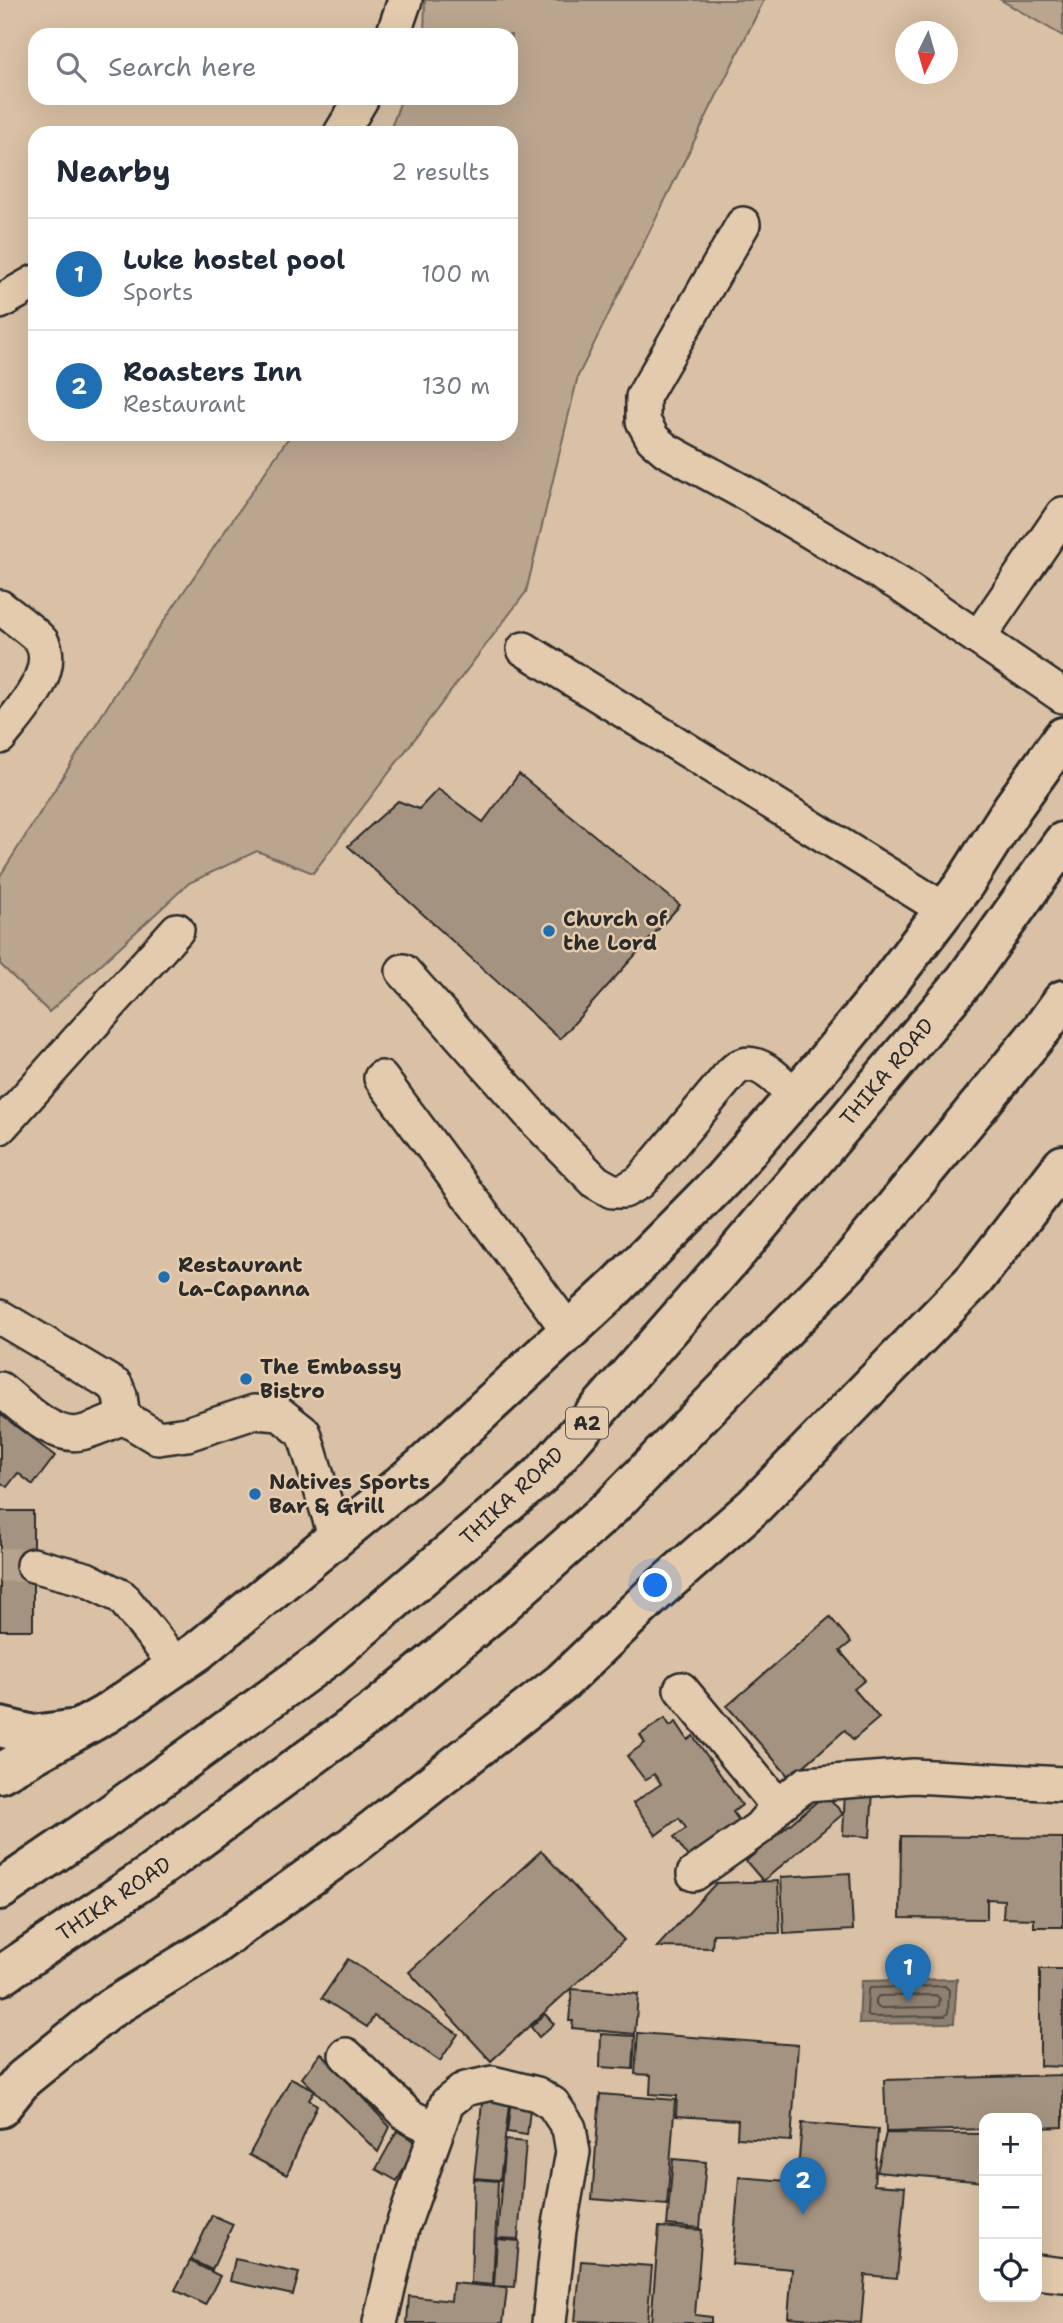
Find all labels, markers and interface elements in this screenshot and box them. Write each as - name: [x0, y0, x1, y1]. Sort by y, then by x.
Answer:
- north arrow: [895, 21, 958, 84]
- search box: [28, 28, 518, 105]
- icon: search: [52, 48, 90, 86]
- text: Search here: [108, 49, 257, 84]
- text: Nearby: [56, 151, 171, 192]
- text: 2 results: [391, 157, 490, 187]
- text: Luke hostel pool: [123, 242, 345, 277]
- text: 1: [74, 259, 84, 289]
- text: 100 m: [421, 259, 490, 289]
- text: Sports: [123, 277, 194, 307]
- text: Roasters Inn: [123, 354, 302, 389]
- text: 2: [71, 371, 87, 401]
- text: 130 m: [422, 371, 490, 401]
- text: Restaurant: [123, 389, 246, 419]
- place label: Church of the Lord: [563, 905, 668, 957]
- marker: Church of the Lord: [541, 923, 557, 939]
- street label: THIKA ROAD: [834, 1012, 940, 1132]
- place label: Restaurant La-Capanna: [178, 1251, 310, 1303]
- marker: Restaurant La-Capanna: [156, 1269, 172, 1285]
- place label: The Embassy Bistro: [260, 1353, 402, 1405]
- marker: The Embassy Bistro: [238, 1371, 254, 1387]
- road number: A2: [566, 1408, 608, 1438]
- street label: THIKA ROAD: [454, 1441, 570, 1551]
- place label: Natives Sports Bar & Grill: [269, 1468, 430, 1520]
- marker: Natives Sports Bar & Grill: [247, 1486, 263, 1502]
- your location: [638, 1568, 672, 1602]
- street label: THIKA ROAD: [51, 1850, 177, 1948]
- pin: 1: [885, 1944, 931, 2002]
- map controls: [979, 2113, 1042, 2302]
- button: +: [979, 2113, 1042, 2176]
- pin: 2: [780, 2157, 826, 2215]
- button: −: [979, 2176, 1042, 2239]
- button: locate: [979, 2239, 1042, 2302]

